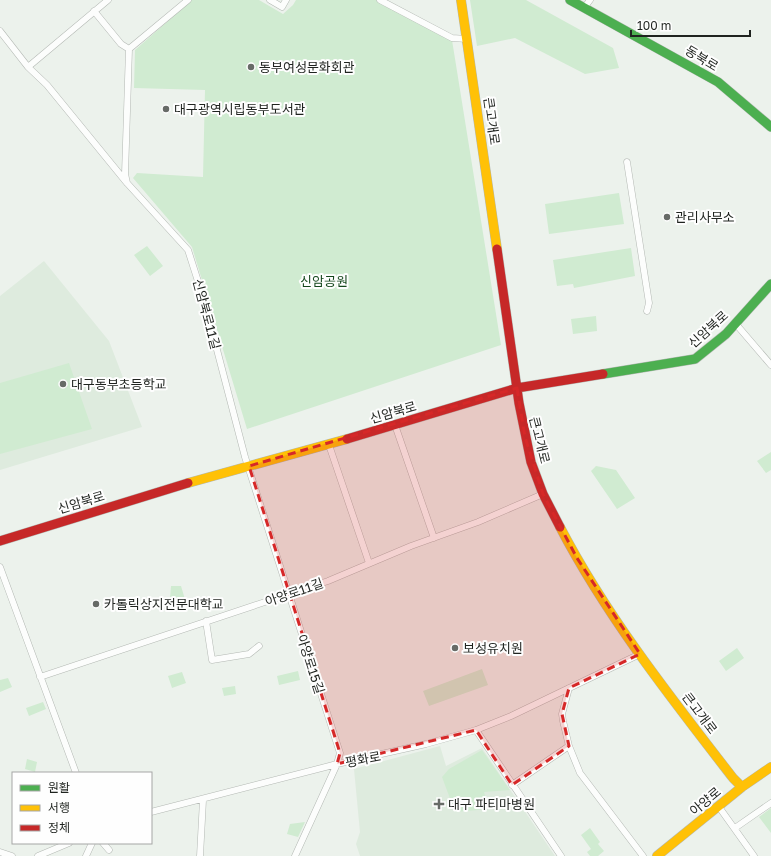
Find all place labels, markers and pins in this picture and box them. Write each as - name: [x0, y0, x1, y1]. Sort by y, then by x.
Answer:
- place label: 동부여성문화회관: [259, 59, 355, 75]
- marker: 동부여성문화회관: [246, 62, 256, 72]
- place label: 대구광역시립동부도서관: [174, 101, 306, 117]
- marker: 대구광역시립동부도서관: [161, 104, 171, 114]
- place label: 관리사무소: [675, 209, 735, 225]
- marker: 관리사무소: [662, 212, 672, 222]
- place label: 대구동부초등학교: [71, 376, 167, 392]
- marker: 대구동부초등학교: [58, 379, 68, 389]
- place label: 카톨릭상지전문대학교: [104, 596, 224, 612]
- marker: 카톨릭상지전문대학교: [91, 599, 101, 609]
- place label: 보성유치원: [463, 640, 523, 656]
- marker: 보성유치원: [450, 643, 460, 653]
- place label: 대구 파티마병원: [448, 796, 535, 812]
- marker: 대구 파티마병원: [433, 798, 445, 810]

